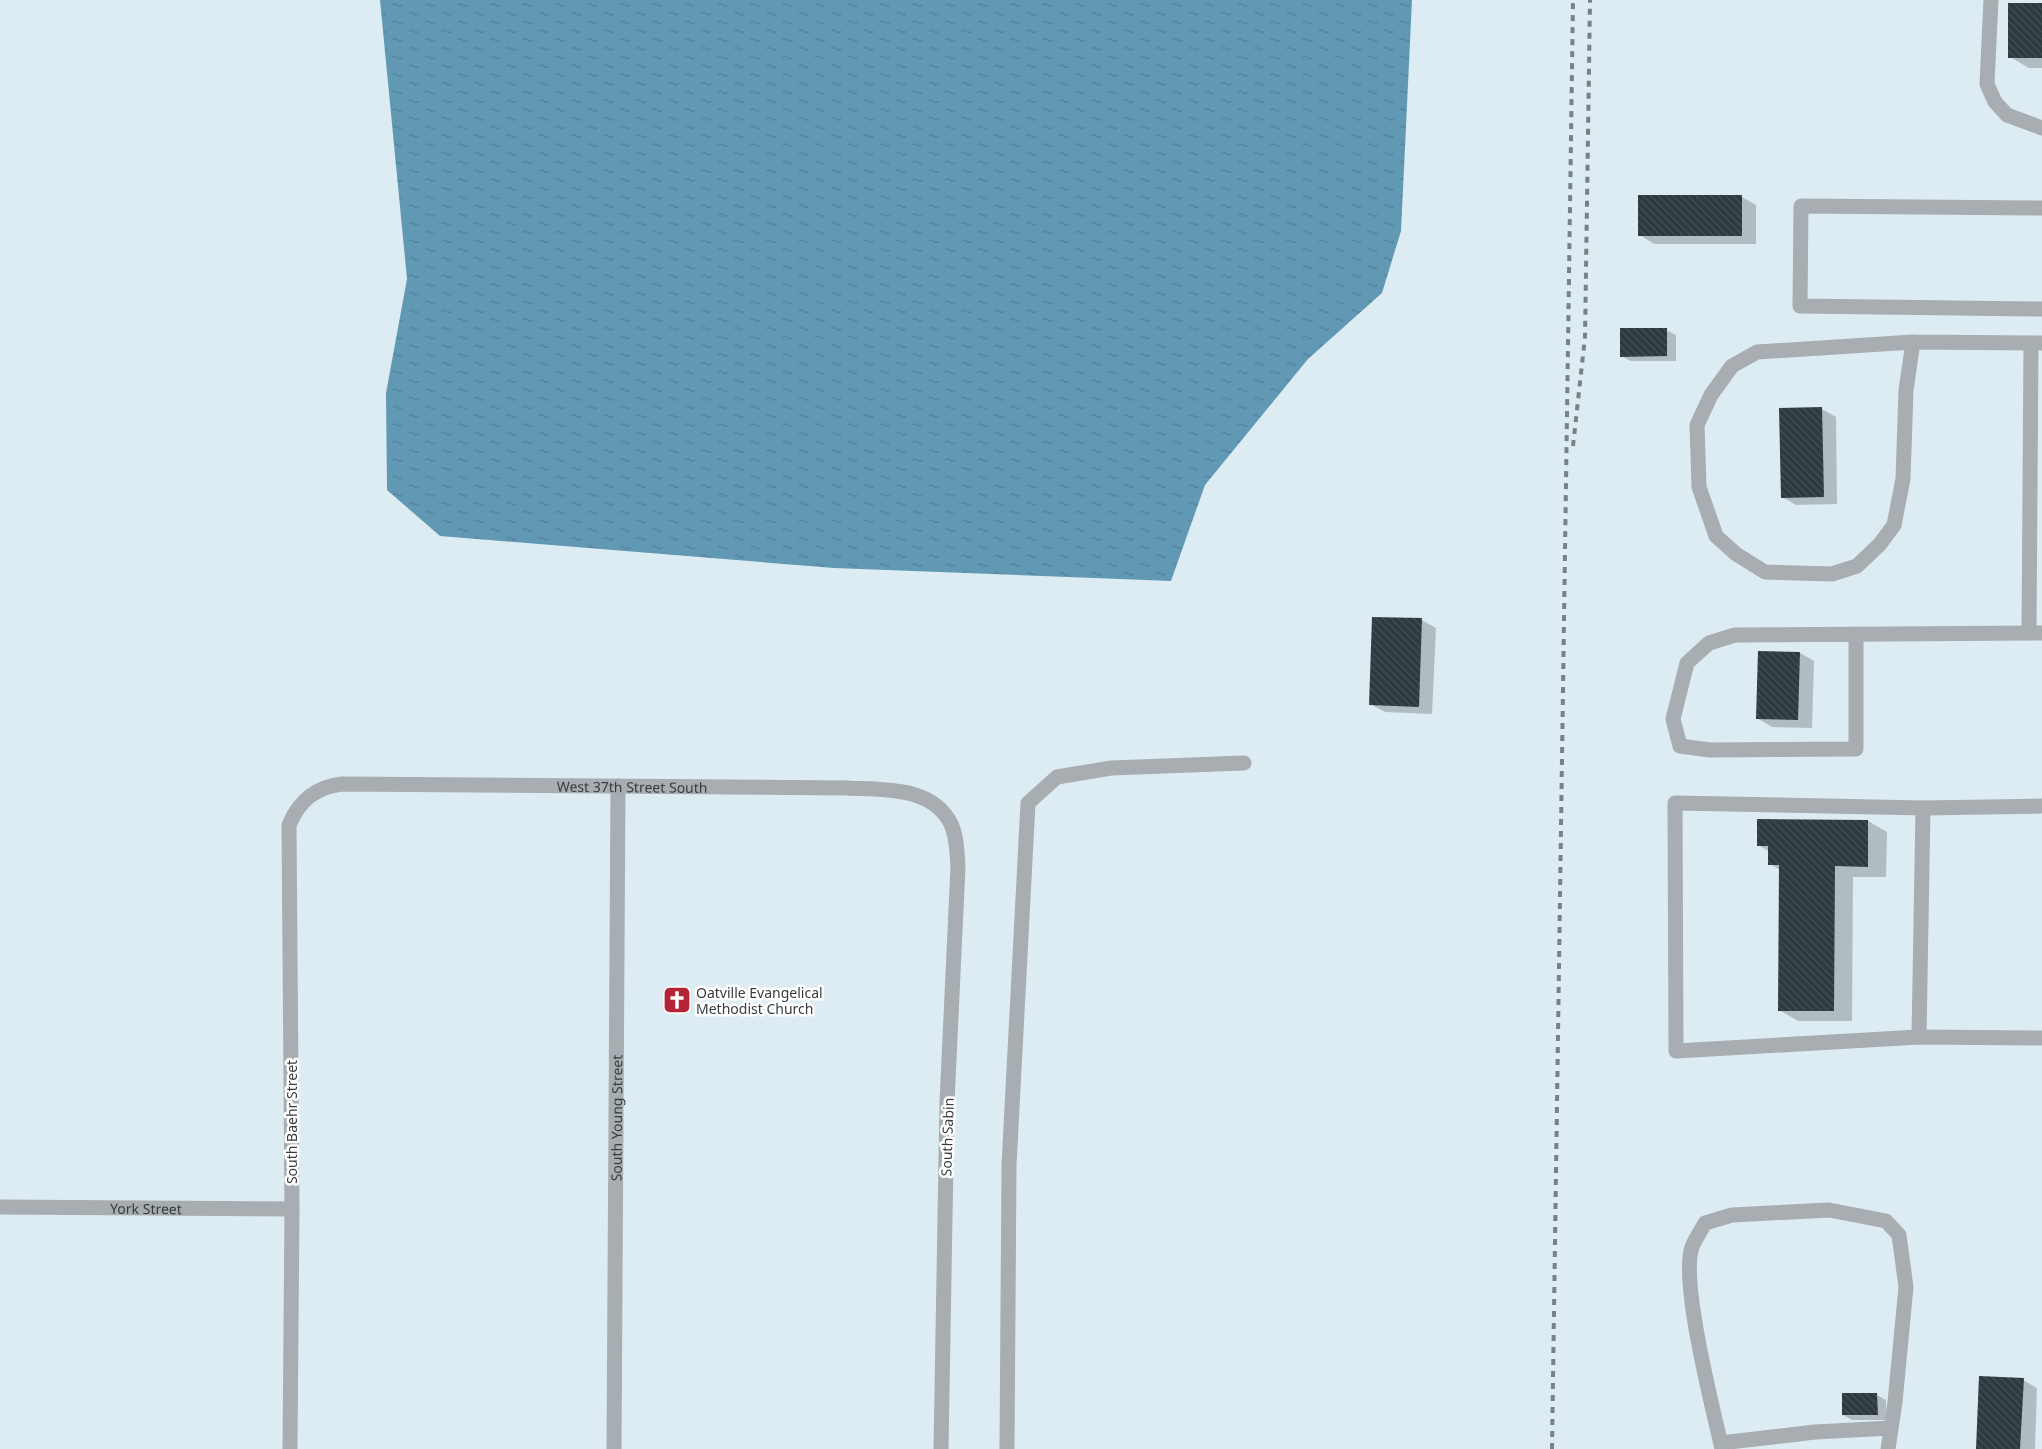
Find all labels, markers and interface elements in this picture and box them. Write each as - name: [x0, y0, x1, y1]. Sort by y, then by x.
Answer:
- street label: West 37th Street South: [557, 776, 708, 796]
- place label: Oatville Evangelical Methodist Church: [696, 983, 823, 1018]
- church icon: Oatville Evangelical Methodist Church: [662, 985, 692, 1015]
- street label: South Young Street: [606, 1055, 626, 1181]
- street label: South Baehr Street: [282, 1060, 301, 1184]
- street label: South Sabin: [936, 1097, 958, 1177]
- street label: York Street: [110, 1198, 182, 1218]

